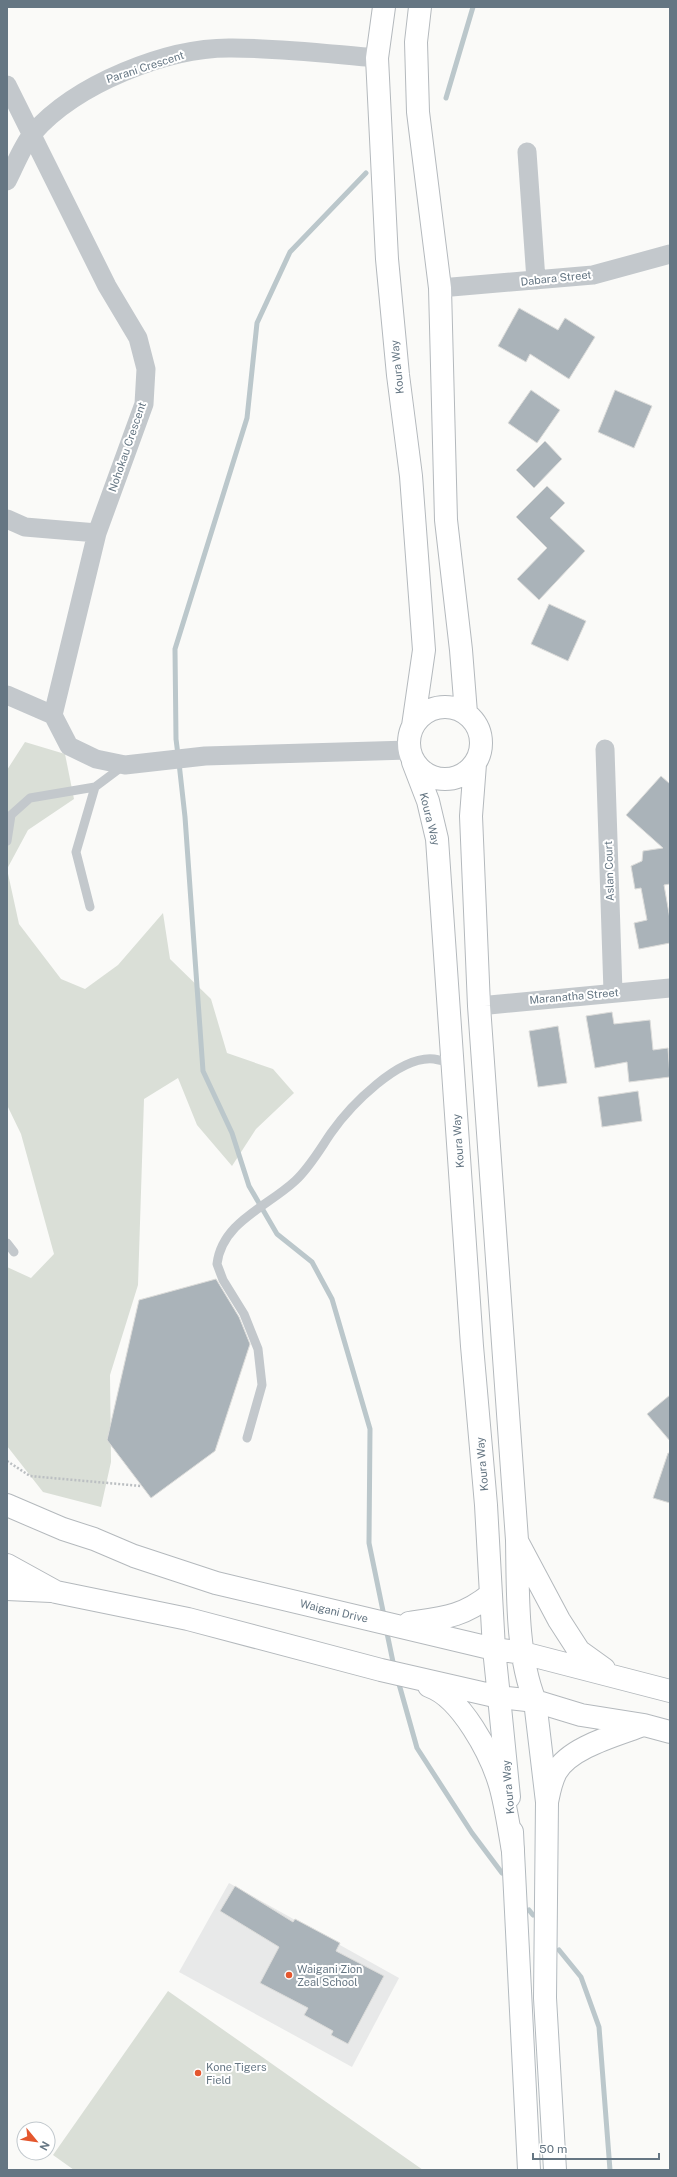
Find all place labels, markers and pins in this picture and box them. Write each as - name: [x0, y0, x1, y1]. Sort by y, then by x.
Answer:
- place label: Waigani Zion Zeal School: [297, 1963, 362, 1988]
- marker: Waigani Zion Zeal School: [284, 1970, 294, 1980]
- place label: Kone Tigers Field: [206, 2061, 267, 2086]
- marker: Kone Tigers Field: [193, 2068, 203, 2078]

